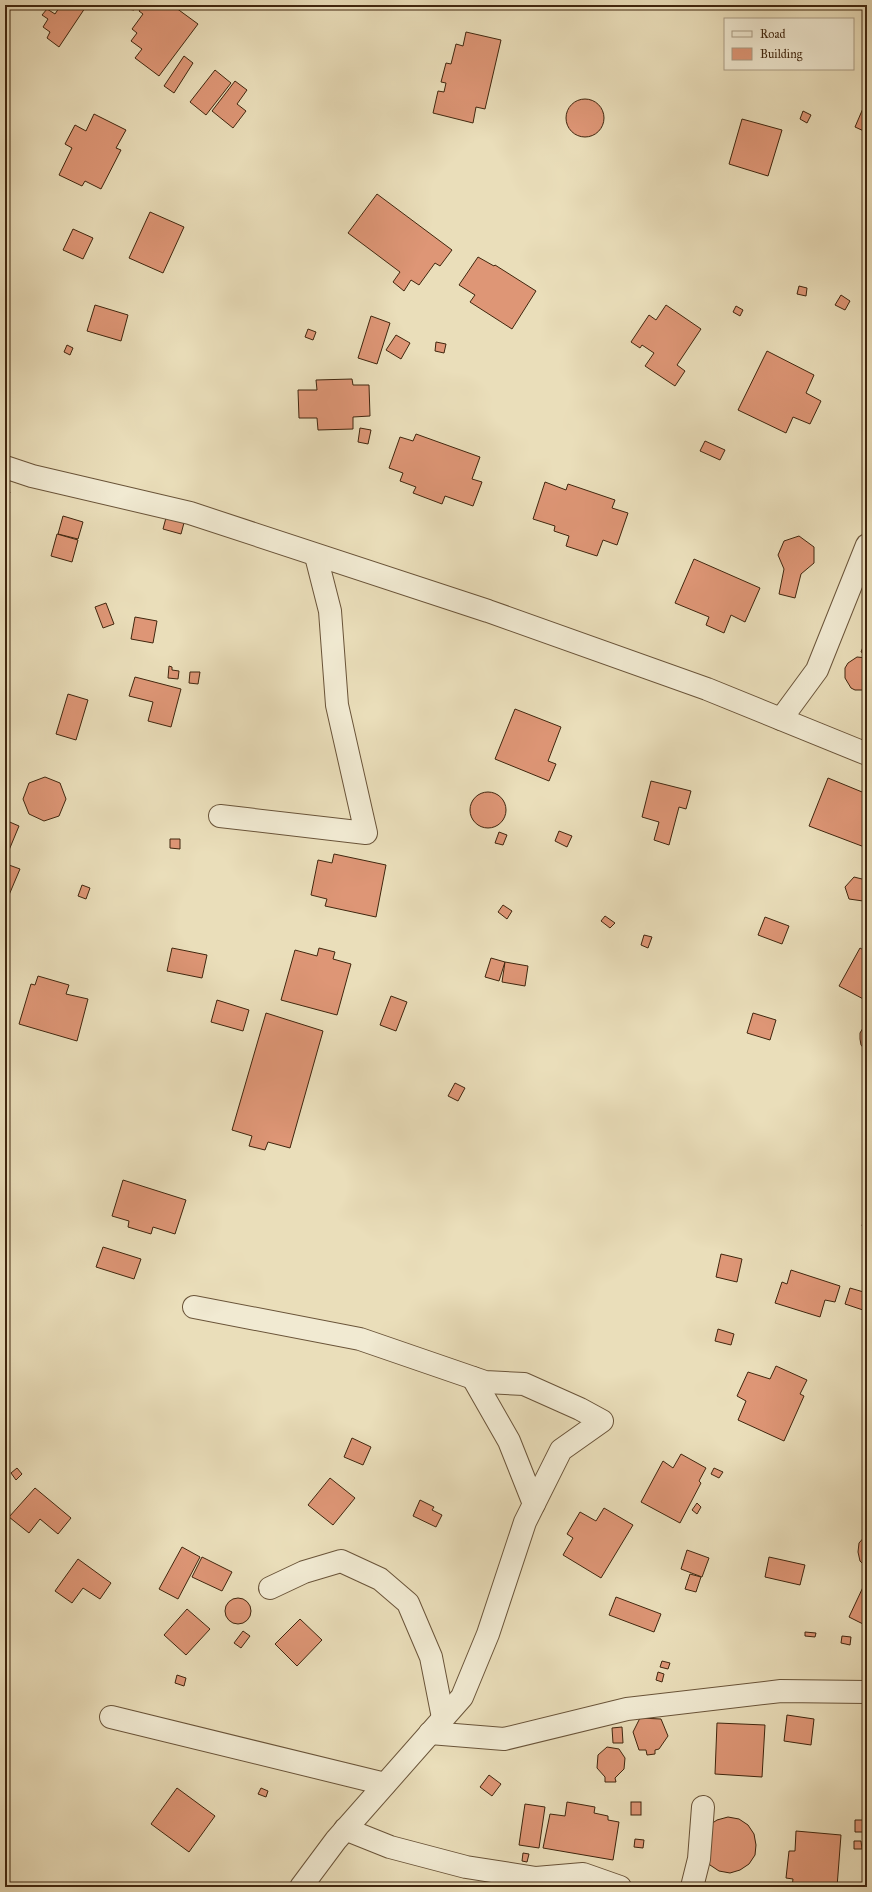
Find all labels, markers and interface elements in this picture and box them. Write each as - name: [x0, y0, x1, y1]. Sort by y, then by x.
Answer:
- legend: [724, 18, 854, 70]
- text: Road: [760, 27, 786, 41]
- text: Building: [760, 47, 803, 62]

